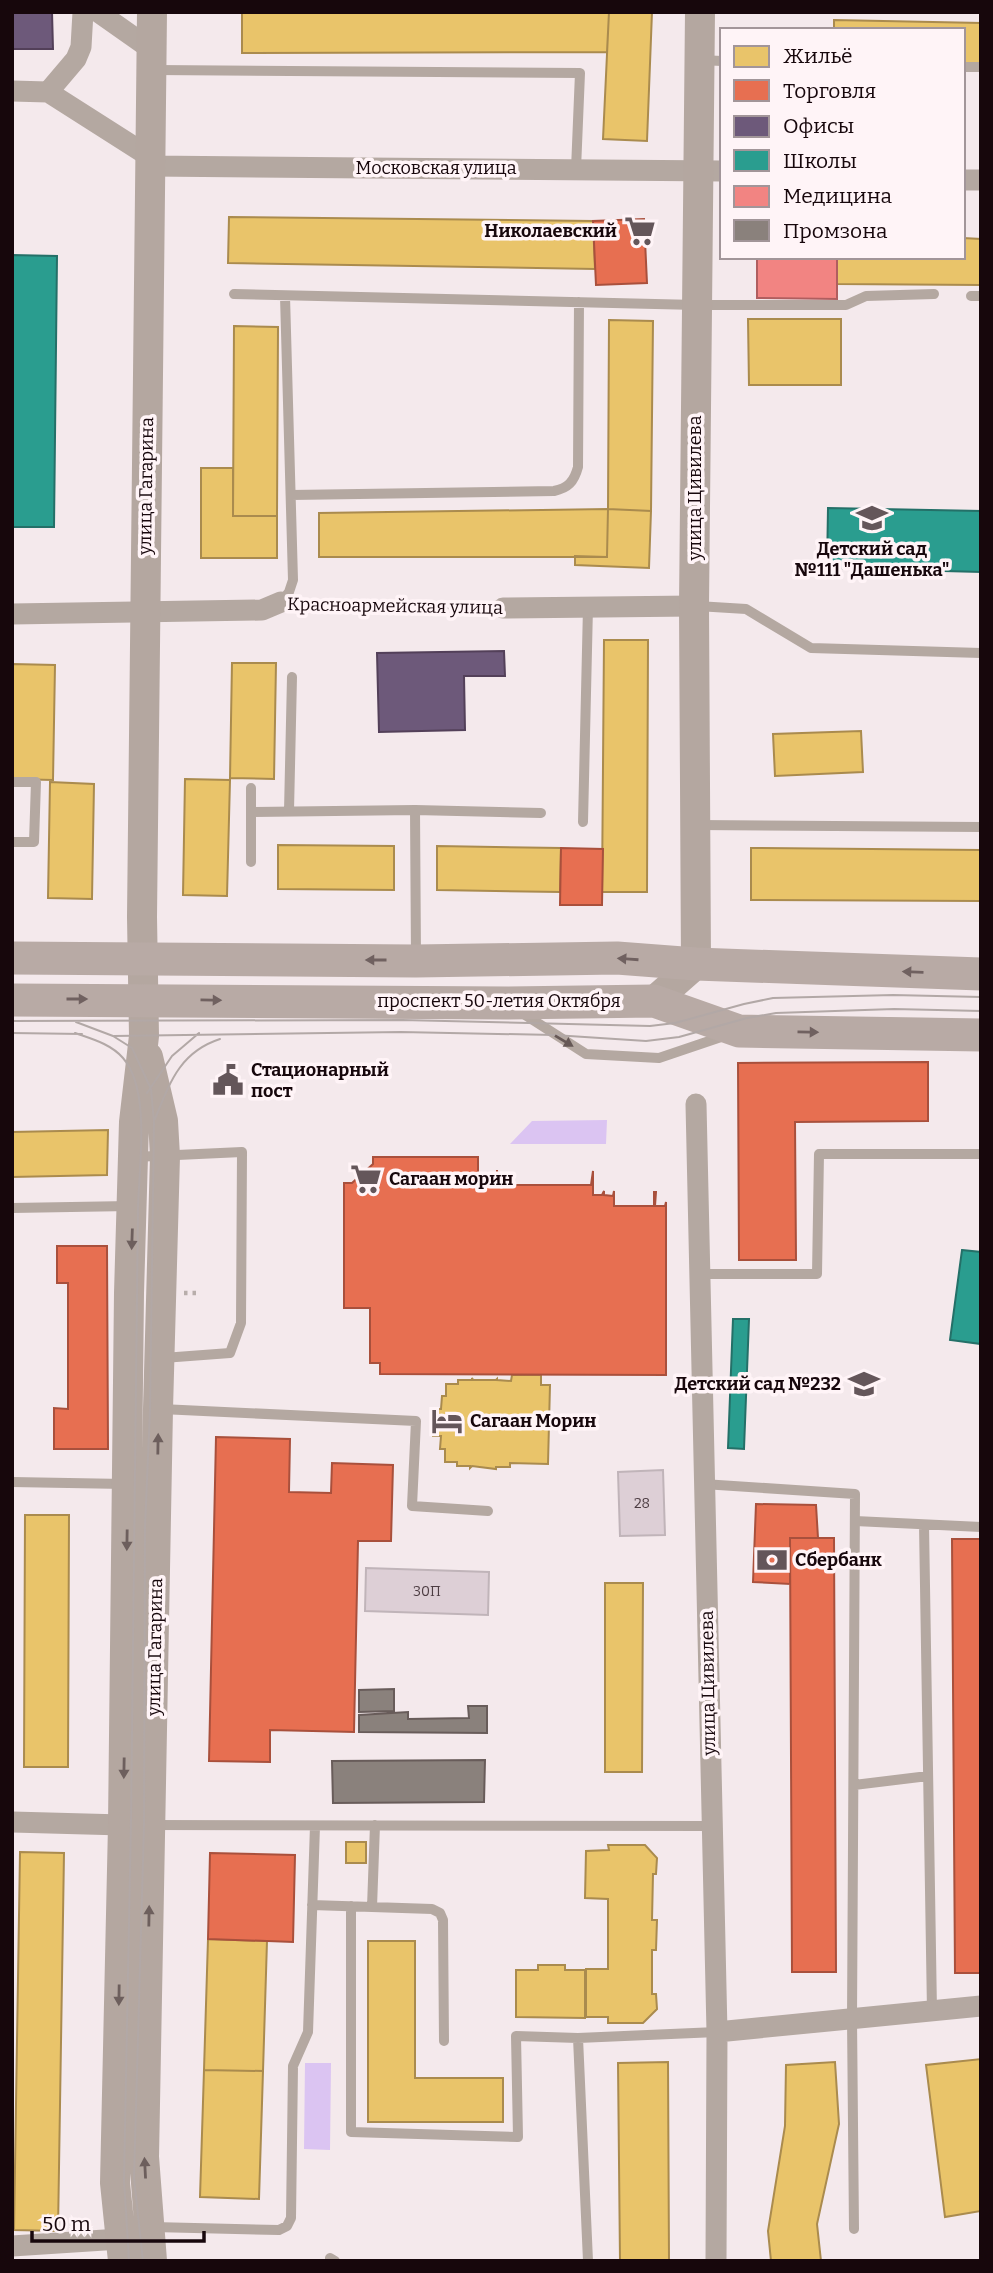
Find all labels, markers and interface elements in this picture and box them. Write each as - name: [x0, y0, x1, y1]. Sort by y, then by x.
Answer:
- legend: [720, 28, 965, 259]
- text: Жильё: [783, 43, 852, 69]
- text: Торговля: [783, 78, 876, 104]
- text: Офисы: [783, 113, 854, 139]
- text: Школы: [783, 148, 857, 174]
- street label: Московская улица: [355, 157, 517, 179]
- text: Медицина: [783, 183, 893, 209]
- supermarket icon: Николаевский: [623, 214, 657, 248]
- text: Промзона: [783, 218, 888, 244]
- place label: Николаевский: [484, 220, 617, 242]
- street label: улица Цивилева: [684, 415, 706, 562]
- street label: улица Гагарина: [134, 417, 158, 556]
- school or university icon: Детский сад №111 "Дашенька": [855, 501, 889, 535]
- place label: Детский сад №111 "Дашенька": [795, 538, 949, 581]
- street label: Красноармейская улица: [287, 593, 503, 619]
- one-way arrow: [617, 953, 639, 964]
- one-way arrow: [365, 954, 387, 966]
- one-way arrow: [901, 966, 923, 978]
- street label: проспект 50-летия Октября: [377, 990, 621, 1012]
- one-way arrow: [67, 993, 89, 1005]
- one-way arrow: [200, 994, 222, 1006]
- one-way arrow: [797, 1026, 819, 1038]
- one-way arrow: [555, 1035, 574, 1048]
- place label: Стационарный пост: [251, 1059, 389, 1102]
- public building icon: Стационарный пост: [211, 1063, 245, 1097]
- supermarket icon: Сагаан морин: [349, 1162, 383, 1196]
- place label: Сагаан морин: [389, 1168, 513, 1190]
- one-way arrow: [126, 1229, 137, 1251]
- school or university icon: Детский сад №232: [847, 1367, 881, 1401]
- place label: Детский сад №232: [674, 1373, 841, 1395]
- hotel icon: Сагаан Морин: [430, 1404, 464, 1438]
- place label: Сагаан Морин: [470, 1410, 596, 1432]
- one-way arrow: [153, 1433, 164, 1455]
- house number: 28: [634, 1495, 650, 1512]
- one-way arrow: [122, 1530, 133, 1552]
- bank icon: Сбербанк: [755, 1543, 789, 1577]
- place label: Сбербанк: [795, 1549, 882, 1571]
- street label: улица Гагарина: [143, 1578, 167, 1717]
- house number: 30П: [413, 1583, 441, 1600]
- street label: улица Цивилева: [696, 1610, 720, 1757]
- one-way arrow: [118, 1757, 130, 1779]
- one-way arrow: [143, 1905, 154, 1927]
- one-way arrow: [114, 1985, 125, 2007]
- one-way arrow: [139, 2157, 150, 2179]
- scale bar: [32, 2200, 203, 2244]
- text: 50 m: [42, 2211, 91, 2237]

